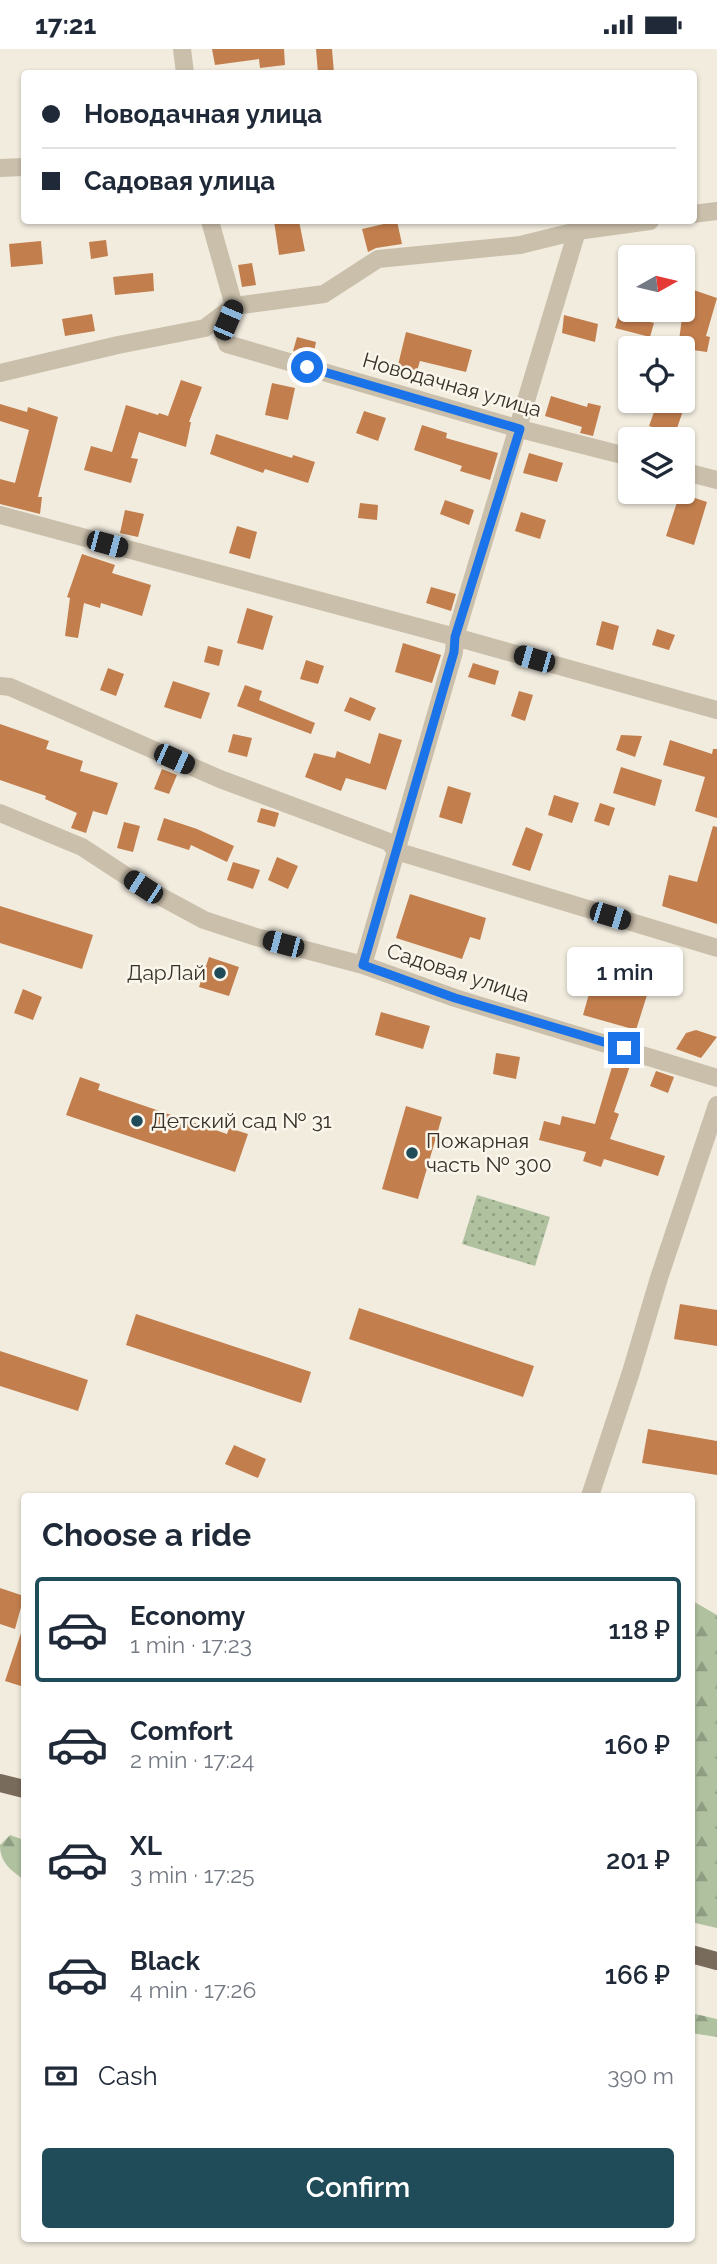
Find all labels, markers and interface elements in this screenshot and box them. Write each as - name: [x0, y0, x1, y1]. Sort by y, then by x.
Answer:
- text: 17:21: [35, 10, 96, 40]
- text: Новодачная улица: [84, 99, 322, 129]
- text: Садовая улица: [84, 166, 275, 196]
- north arrow: [618, 245, 695, 322]
- map controls: [618, 245, 695, 504]
- car: [211, 297, 246, 343]
- button: locate: [618, 336, 695, 413]
- street label: Новодачная улица: [360, 347, 544, 422]
- route start: [291, 351, 323, 383]
- button: layers: [618, 427, 695, 504]
- car: [84, 528, 131, 560]
- car: [511, 643, 558, 675]
- car: [151, 741, 198, 777]
- car: [120, 867, 167, 907]
- car: [587, 900, 634, 932]
- car: [260, 928, 307, 960]
- street label: Садовая улица: [384, 938, 533, 1007]
- callout: 1 min: [566, 947, 682, 995]
- text: 1 min: [596, 958, 654, 985]
- place label: ДарЛай: [127, 960, 206, 985]
- marker: ДарЛай: [212, 965, 228, 981]
- route end: [608, 1032, 640, 1064]
- place label: Детский сад № 31: [151, 1108, 332, 1133]
- marker: Детский сад № 31: [129, 1113, 145, 1129]
- place label: Пожарная часть № 300: [426, 1128, 552, 1177]
- marker: Пожарная часть № 300: [404, 1145, 420, 1161]
- text: Choose a ride: [42, 1516, 251, 1553]
- icon: car: [46, 1598, 109, 1661]
- text: Economy: [130, 1601, 245, 1631]
- text: 118 ₽: [608, 1615, 670, 1645]
- text: 1 min · 17:23: [130, 1631, 252, 1658]
- icon: car: [46, 1713, 109, 1776]
- text: Comfort: [130, 1716, 233, 1746]
- text: 160 ₽: [605, 1730, 670, 1760]
- text: 2 min · 17:24: [130, 1746, 254, 1773]
- icon: car: [46, 1828, 109, 1891]
- text: XL: [130, 1831, 162, 1861]
- text: 201 ₽: [606, 1845, 670, 1875]
- text: 3 min · 17:25: [130, 1861, 255, 1888]
- icon: car: [46, 1943, 109, 2006]
- text: Black: [130, 1946, 200, 1976]
- text: 166 ₽: [605, 1960, 670, 1990]
- text: 4 min · 17:26: [130, 1976, 256, 2003]
- icon: cash: [42, 2057, 80, 2095]
- text: Cash: [98, 2061, 158, 2091]
- text: 390 m: [607, 2062, 674, 2089]
- button: Confirm: [42, 2148, 674, 2228]

